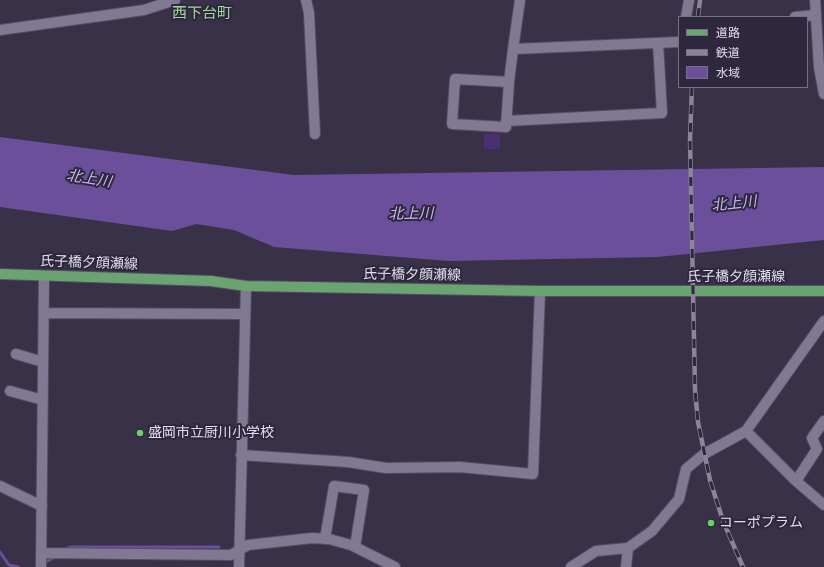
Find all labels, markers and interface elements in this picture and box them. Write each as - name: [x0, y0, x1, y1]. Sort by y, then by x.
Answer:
- district label: 西下台町: [172, 5, 232, 23]
- legend: [678, 16, 808, 88]
- text: 道路: [716, 24, 740, 41]
- text: 鉄道: [716, 44, 740, 61]
- text: 水域: [716, 64, 740, 81]
- water label: 北上川: [65, 167, 113, 191]
- water label: 北上川: [711, 193, 757, 215]
- water label: 北上川: [388, 205, 434, 223]
- street label: 氏子橋夕顔瀬線: [40, 253, 138, 273]
- street label: 氏子橋夕顔瀬線: [363, 266, 461, 284]
- street label: 氏子橋夕顔瀬線: [687, 269, 785, 285]
- place label: 盛岡市立厨川小学校: [148, 425, 274, 441]
- marker: 盛岡市立厨川小学校: [135, 428, 145, 438]
- place label: コーポプラム: [719, 515, 803, 531]
- marker: コーポプラム: [706, 518, 716, 528]

